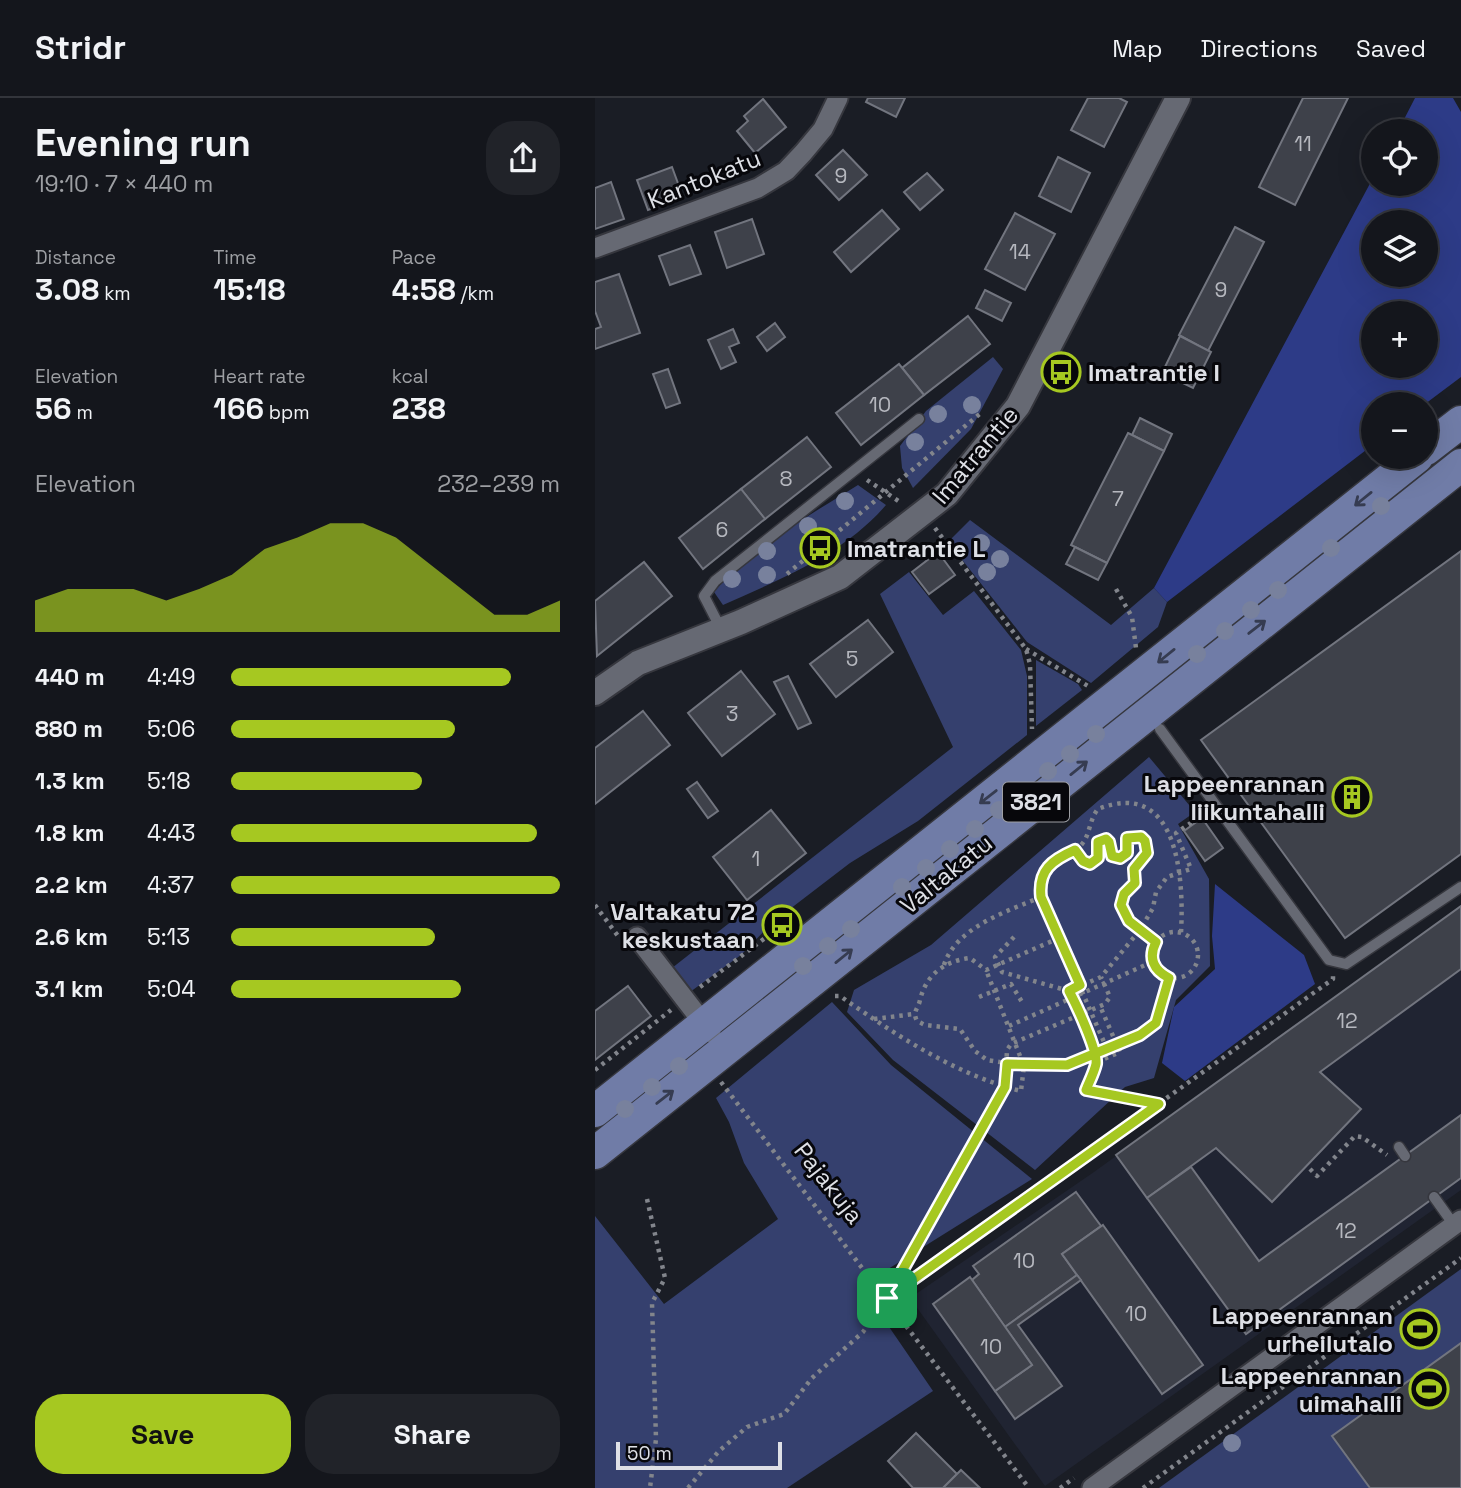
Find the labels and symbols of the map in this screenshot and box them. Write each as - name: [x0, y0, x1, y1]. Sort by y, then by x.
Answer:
- house number: 11: [1294, 130, 1312, 157]
- street label: Kantokatu: [643, 142, 765, 216]
- house number: 9: [835, 162, 847, 189]
- house number: 14: [1009, 238, 1031, 265]
- house number: 9: [1215, 276, 1227, 303]
- bus stop icon: Imatrantie I: [1040, 351, 1082, 393]
- place label: Imatrantie I: [1088, 357, 1220, 388]
- house number: 10: [869, 391, 891, 418]
- street label: Imatrantie: [925, 400, 1025, 510]
- house number: 8: [779, 465, 793, 492]
- house number: 7: [1112, 485, 1124, 512]
- one-way arrow: [1355, 492, 1373, 507]
- house number: 6: [716, 516, 728, 543]
- bus stop icon: Imatrantie L: [799, 527, 841, 569]
- place label: Imatrantie L: [847, 533, 986, 564]
- one-way arrow: [1248, 619, 1266, 634]
- house number: 5: [846, 645, 858, 672]
- one-way arrow: [1158, 649, 1176, 664]
- house number: 3: [726, 700, 738, 727]
- one-way arrow: [1069, 761, 1088, 776]
- place label: Lappeenrannan liikuntahalli: [1144, 768, 1325, 827]
- building icon: Lappeenrannan liikuntahalli: [1331, 776, 1373, 818]
- road number: 3821: [1003, 782, 1069, 822]
- one-way arrow: [979, 790, 997, 805]
- street label: Valtakatu: [894, 827, 998, 921]
- house number: 1: [752, 845, 760, 872]
- place label: Valtakatu 72 keskustaan: [610, 896, 755, 955]
- bus stop icon: Valtakatu 72 keskustaan: [761, 904, 803, 946]
- one-way arrow: [834, 948, 852, 963]
- house number: 12: [1336, 1007, 1358, 1034]
- one-way arrow: [656, 1090, 674, 1105]
- street label: Pajakuja: [788, 1136, 871, 1230]
- house number: 12: [1335, 1217, 1357, 1244]
- house number: 10: [1013, 1247, 1035, 1274]
- pin: [857, 1268, 917, 1328]
- house number: 10: [1125, 1300, 1147, 1327]
- place label: Lappeenrannan urheilutalo: [1212, 1300, 1393, 1359]
- sports icon: Lappeenrannan urheilutalo: [1399, 1308, 1441, 1350]
- house number: 10: [980, 1333, 1002, 1360]
- place label: Lappeenrannan uimahalli: [1221, 1360, 1402, 1419]
- sports icon: Lappeenrannan uimahalli: [1408, 1368, 1450, 1410]
- scale bar: [616, 1439, 782, 1471]

